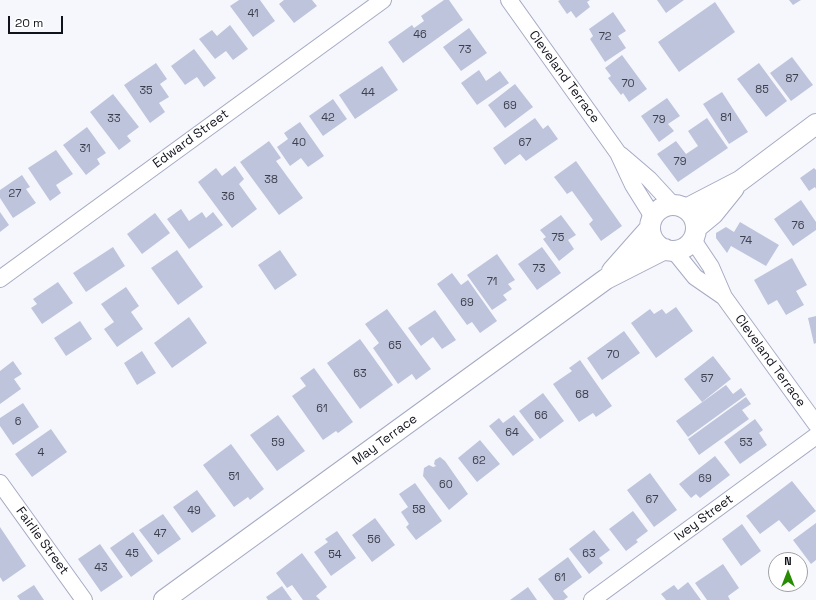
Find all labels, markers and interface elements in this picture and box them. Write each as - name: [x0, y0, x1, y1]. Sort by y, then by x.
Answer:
- house number: 41: [247, 7, 259, 21]
- scale bar: [10, 8, 65, 34]
- text: 20 m: [15, 15, 43, 31]
- house number: 46: [413, 28, 427, 42]
- street label: Cleveland Terrace: [525, 28, 603, 126]
- house number: 72: [599, 30, 611, 44]
- house number: 73: [459, 43, 471, 57]
- house number: 87: [786, 72, 798, 86]
- house number: 70: [621, 77, 635, 91]
- house number: 85: [755, 83, 769, 97]
- house number: 35: [139, 84, 153, 98]
- house number: 44: [361, 86, 375, 100]
- house number: 69: [503, 99, 517, 113]
- street label: Edward Street: [150, 106, 232, 172]
- house number: 42: [321, 111, 335, 125]
- house number: 81: [720, 111, 732, 125]
- house number: 33: [107, 112, 121, 126]
- house number: 79: [653, 113, 665, 127]
- house number: 40: [292, 136, 306, 150]
- house number: 67: [519, 136, 531, 150]
- house number: 31: [79, 142, 91, 156]
- house number: 79: [674, 155, 686, 169]
- house number: 38: [264, 173, 278, 187]
- house number: 27: [9, 187, 21, 201]
- house number: 36: [221, 190, 235, 204]
- house number: 76: [792, 219, 804, 233]
- house number: 75: [552, 231, 564, 245]
- house number: 74: [740, 234, 752, 248]
- house number: 73: [533, 262, 545, 276]
- house number: 71: [487, 275, 497, 289]
- house number: 69: [460, 296, 474, 310]
- street label: Cleveland Terrace: [731, 312, 809, 410]
- house number: 65: [388, 339, 402, 353]
- house number: 70: [606, 348, 620, 362]
- house number: 63: [353, 367, 367, 381]
- house number: 57: [701, 372, 713, 386]
- house number: 68: [575, 388, 589, 402]
- house number: 61: [316, 402, 328, 416]
- house number: 66: [534, 409, 548, 423]
- street label: May Terrace: [350, 411, 420, 469]
- house number: 6: [15, 415, 21, 429]
- house number: 64: [505, 426, 519, 440]
- house number: 59: [271, 436, 285, 450]
- house number: 53: [739, 436, 753, 450]
- house number: 4: [38, 446, 44, 460]
- house number: 62: [472, 454, 486, 468]
- house number: 51: [228, 470, 240, 484]
- house number: 69: [698, 472, 712, 486]
- house number: 60: [439, 478, 453, 492]
- street label: Ivey Street: [672, 492, 736, 544]
- house number: 67: [646, 493, 658, 507]
- house number: 58: [412, 503, 426, 517]
- street label: Fairlie Street: [12, 504, 72, 578]
- house number: 49: [187, 504, 201, 518]
- house number: 47: [154, 527, 166, 541]
- house number: 56: [367, 533, 381, 547]
- house number: 45: [125, 547, 139, 561]
- house number: 63: [582, 547, 596, 561]
- house number: 54: [328, 548, 342, 562]
- north arrow: [768, 552, 808, 592]
- text: N: [784, 554, 792, 568]
- house number: 43: [94, 561, 108, 575]
- house number: 61: [554, 571, 566, 585]

